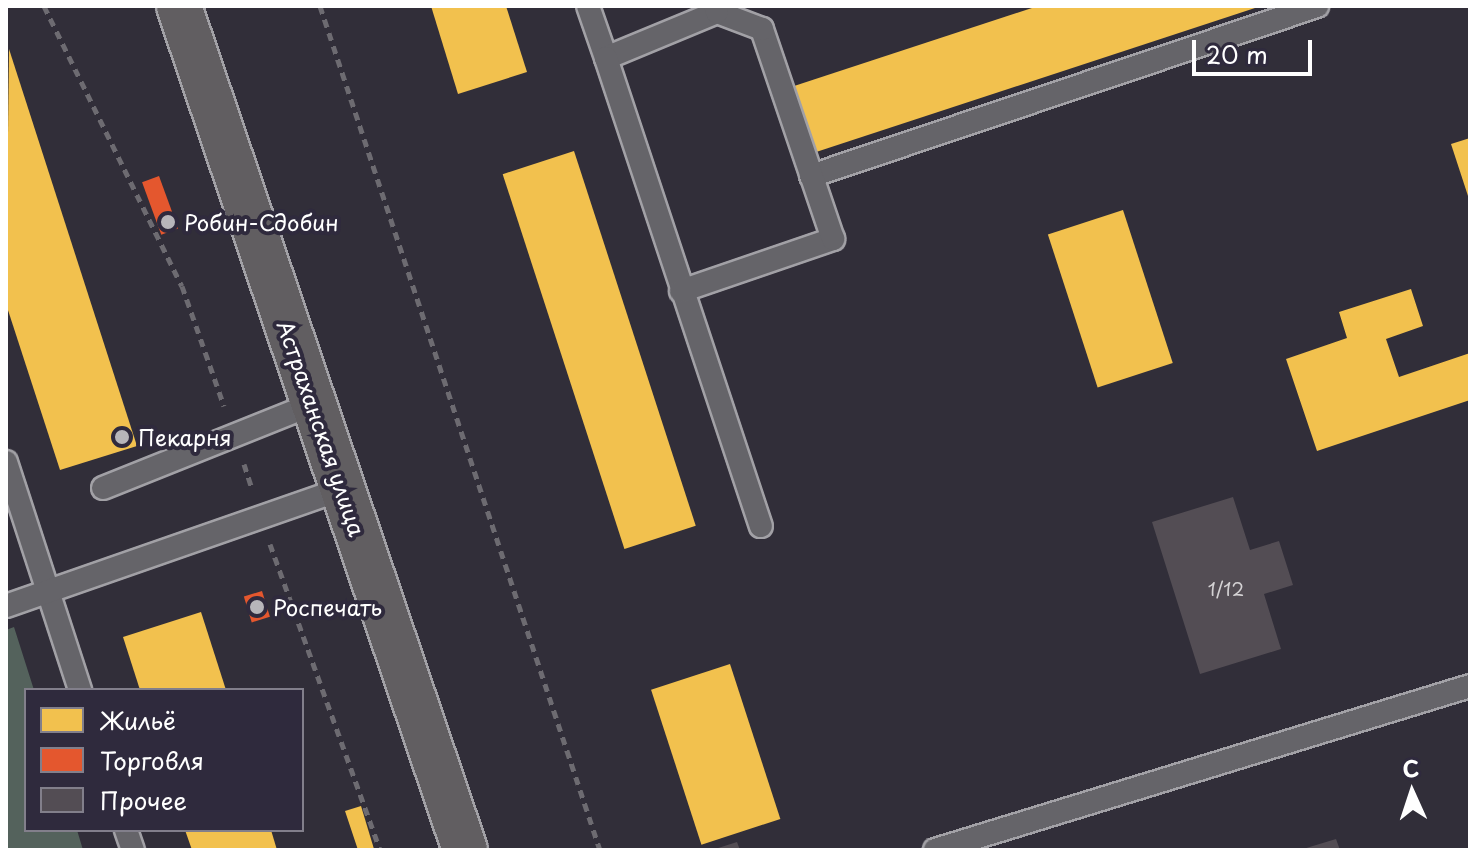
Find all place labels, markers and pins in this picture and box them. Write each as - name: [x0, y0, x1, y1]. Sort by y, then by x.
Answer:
- place label: Робин-Сдобин: [184, 209, 339, 235]
- marker: Робин-Сдобин: [159, 213, 177, 231]
- place label: Пекарня: [138, 424, 232, 450]
- marker: Пекарня: [113, 428, 131, 446]
- place label: Роспечать: [273, 594, 382, 620]
- marker: Роспечать: [248, 598, 266, 616]

